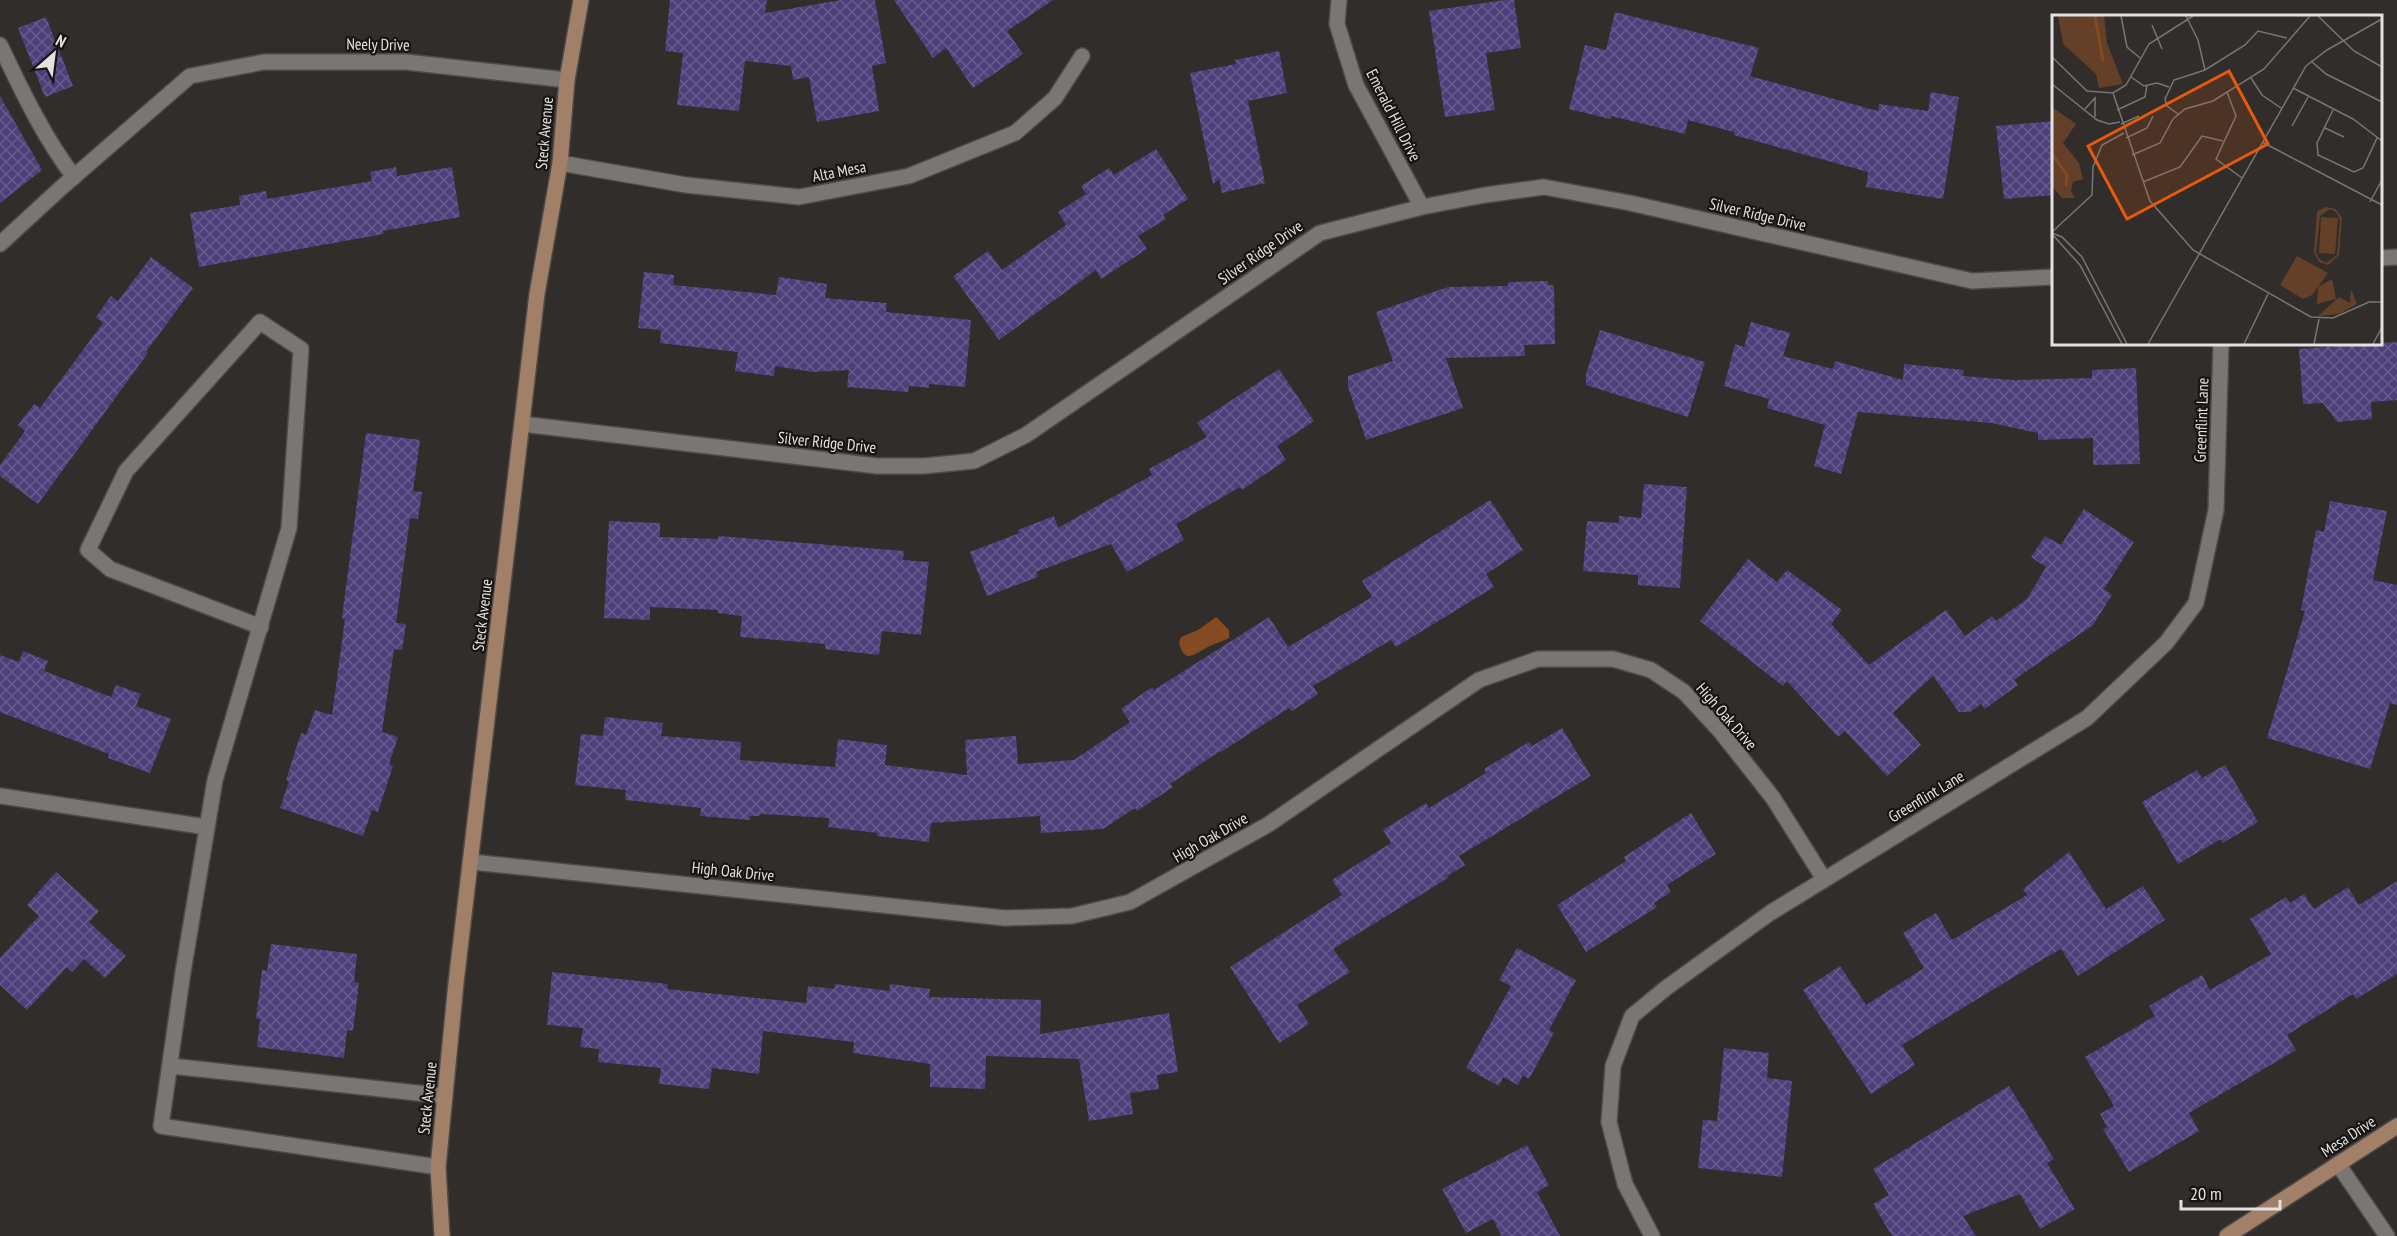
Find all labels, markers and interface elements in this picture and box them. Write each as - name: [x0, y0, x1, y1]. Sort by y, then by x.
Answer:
- inset map: [2052, 15, 2382, 345]
- north arrow: [24, 24, 84, 84]
- text: N: [53, 30, 70, 52]
- street label: Neely Drive: [346, 33, 410, 55]
- street label: Emerald Hill Drive: [1362, 66, 1426, 164]
- street label: Steck Avenue: [531, 96, 557, 170]
- street label: Alta Mesa: [811, 156, 867, 186]
- street label: Silver Ridge Drive: [1708, 193, 1808, 235]
- street label: Silver Ridge Drive: [1214, 215, 1306, 289]
- street label: Greenflint Lane: [2190, 377, 2212, 463]
- street label: Silver Ridge Drive: [777, 427, 877, 457]
- street label: Steck Avenue: [468, 578, 496, 652]
- street label: High Oak Drive: [1692, 678, 1762, 754]
- street label: Greenflint Lane: [1885, 766, 1967, 826]
- street label: High Oak Drive: [1169, 808, 1251, 866]
- street label: High Oak Drive: [691, 857, 775, 885]
- street label: Steck Avenue: [413, 1061, 441, 1135]
- street label: Mesa Drive: [2317, 1111, 2379, 1161]
- scale bar: [2181, 1173, 2280, 1211]
- text: 20 m: [2190, 1182, 2222, 1205]

